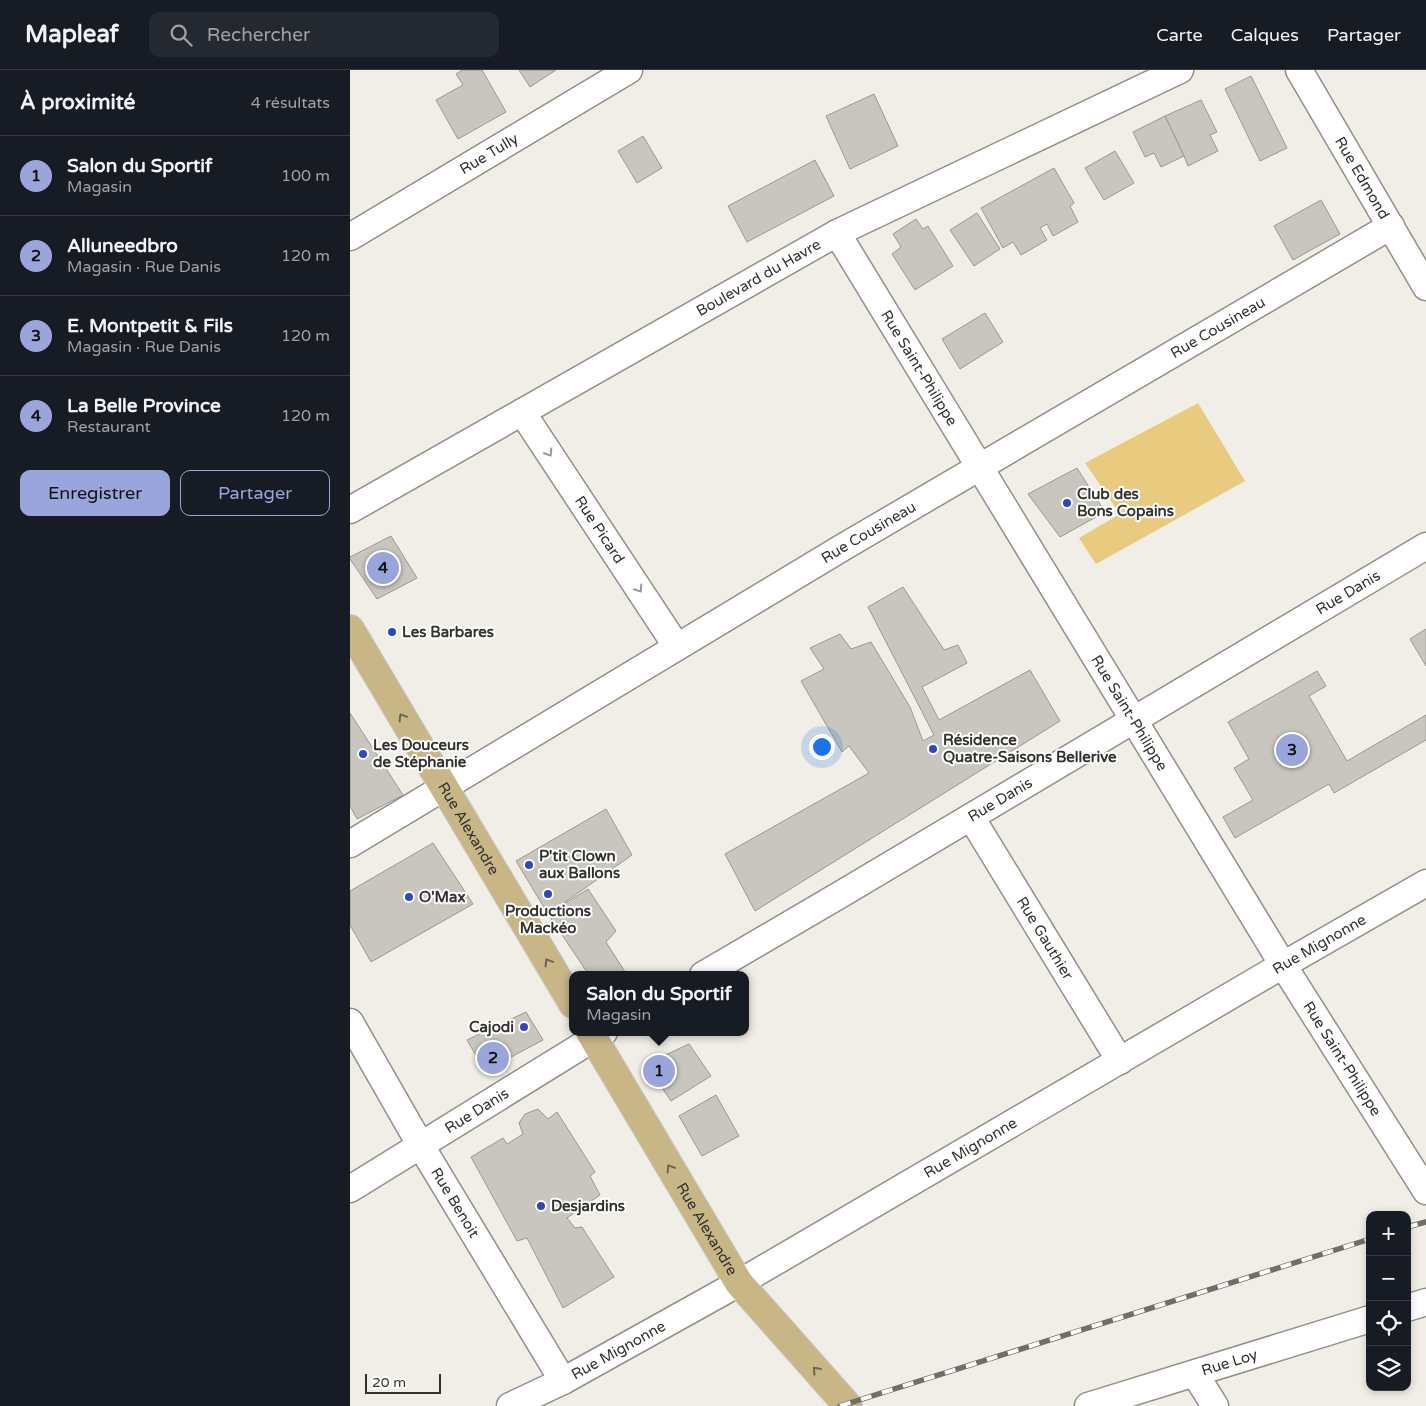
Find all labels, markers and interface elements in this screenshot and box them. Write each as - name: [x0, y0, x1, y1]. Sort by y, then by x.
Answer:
- search box: [149, 12, 499, 57]
- text: Mapleaf: [25, 20, 119, 49]
- icon: search: [167, 21, 195, 49]
- text: Rechercher: [207, 24, 310, 46]
- text: Carte: [1156, 24, 1203, 46]
- text: Calques: [1231, 24, 1299, 46]
- text: Partager: [1327, 24, 1401, 46]
- text: À proximité: [20, 90, 135, 115]
- text: 4 résultats: [251, 93, 330, 113]
- street label: Rue Tully: [456, 129, 522, 178]
- street label: Rue Edmond: [1331, 133, 1393, 222]
- text: Salon du Sportif: [67, 155, 212, 177]
- text: 1: [31, 166, 41, 186]
- text: 100 m: [281, 166, 330, 186]
- text: Magasin: [67, 177, 132, 197]
- text: Alluneedbro: [67, 235, 178, 257]
- street label: Boulevard du Havre: [693, 235, 824, 320]
- text: 2: [31, 246, 41, 266]
- text: 120 m: [281, 246, 330, 266]
- text: Magasin · Rue Danis: [67, 257, 221, 277]
- street label: Rue Cousineau: [1167, 293, 1269, 362]
- street label: Rue Saint-Philippe: [877, 307, 961, 429]
- text: E. Montpetit & Fils: [67, 315, 233, 337]
- text: 3: [31, 326, 41, 346]
- text: 120 m: [281, 326, 330, 346]
- text: Magasin · Rue Danis: [67, 337, 221, 357]
- text: La Belle Province: [67, 395, 221, 417]
- text: 4: [31, 406, 41, 426]
- text: 120 m: [281, 406, 330, 426]
- text: Restaurant: [67, 417, 151, 437]
- one-way arrow: [543, 447, 552, 457]
- button: Enregistrer: [20, 470, 170, 516]
- button: Partager: [180, 470, 330, 516]
- place label: Club des Bons Copains: [1077, 485, 1174, 521]
- street label: Rue Picard: [571, 492, 628, 567]
- street label: Rue Cousineau: [818, 497, 919, 567]
- marker: Club des Bons Copains: [1061, 497, 1073, 509]
- pin: 4: [367, 549, 399, 587]
- street label: Rue Danis: [1313, 566, 1384, 619]
- one-way arrow: [632, 583, 642, 592]
- place label: Les Barbares: [402, 623, 494, 641]
- marker: Les Barbares: [386, 626, 398, 638]
- street label: Rue Saint-Philippe: [1087, 652, 1172, 774]
- one-way arrow: [399, 713, 409, 722]
- place label: Résidence Quatre-Saisons Bellerive: [943, 731, 1117, 766]
- pin: 3: [1276, 731, 1308, 769]
- your location: [809, 734, 835, 760]
- place label: Les Douceurs de Stéphanie: [373, 736, 469, 772]
- marker: Résidence Quatre-Saisons Bellerive: [927, 743, 939, 755]
- marker: Les Douceurs de Stéphanie: [357, 748, 369, 760]
- street label: Rue Danis: [965, 773, 1036, 826]
- street label: Rue Alexandre: [434, 779, 503, 878]
- place label: P'tit Clown aux Ballons: [539, 847, 620, 882]
- marker: P'tit Clown aux Ballons: [523, 859, 535, 871]
- place label: O'Max: [419, 888, 466, 906]
- marker: Productions Mackéo: [542, 888, 554, 900]
- marker: O'Max: [403, 891, 415, 903]
- street label: Rue Gauthier: [1013, 893, 1077, 983]
- place label: Productions Mackéo: [505, 902, 591, 937]
- street label: Rue Mignonne: [1269, 910, 1369, 978]
- one-way arrow: [544, 958, 554, 967]
- popup: [569, 971, 749, 1036]
- text: Salon du Sportif: [586, 983, 732, 1005]
- street label: Rue Saint-Philippe: [1299, 998, 1385, 1119]
- text: Magasin: [586, 1005, 651, 1025]
- place label: Cajodi: [469, 1018, 514, 1037]
- marker: Cajodi: [518, 1021, 530, 1033]
- pin: 2: [477, 1039, 509, 1077]
- pin: 1: [643, 1052, 675, 1090]
- street label: Rue Danis: [441, 1084, 512, 1137]
- street label: Rue Mignonne: [921, 1114, 1020, 1182]
- street label: Rue Benoit: [427, 1164, 483, 1241]
- one-way arrow: [667, 1164, 677, 1173]
- street label: Rue Alexandre: [672, 1179, 741, 1279]
- place label: Desjardins: [551, 1197, 625, 1216]
- marker: Desjardins: [535, 1200, 547, 1212]
- map controls: [1366, 1211, 1411, 1391]
- button: +: [1366, 1211, 1411, 1256]
- button: −: [1366, 1256, 1411, 1301]
- button: locate: [1366, 1301, 1411, 1346]
- street label: Rue Mignonne: [568, 1317, 669, 1384]
- street label: Rue Loy: [1199, 1345, 1260, 1380]
- button: layers: [1366, 1346, 1411, 1391]
- one-way arrow: [812, 1366, 821, 1375]
- scale bar: [365, 1371, 441, 1394]
- text: 20 m: [372, 1374, 406, 1391]

